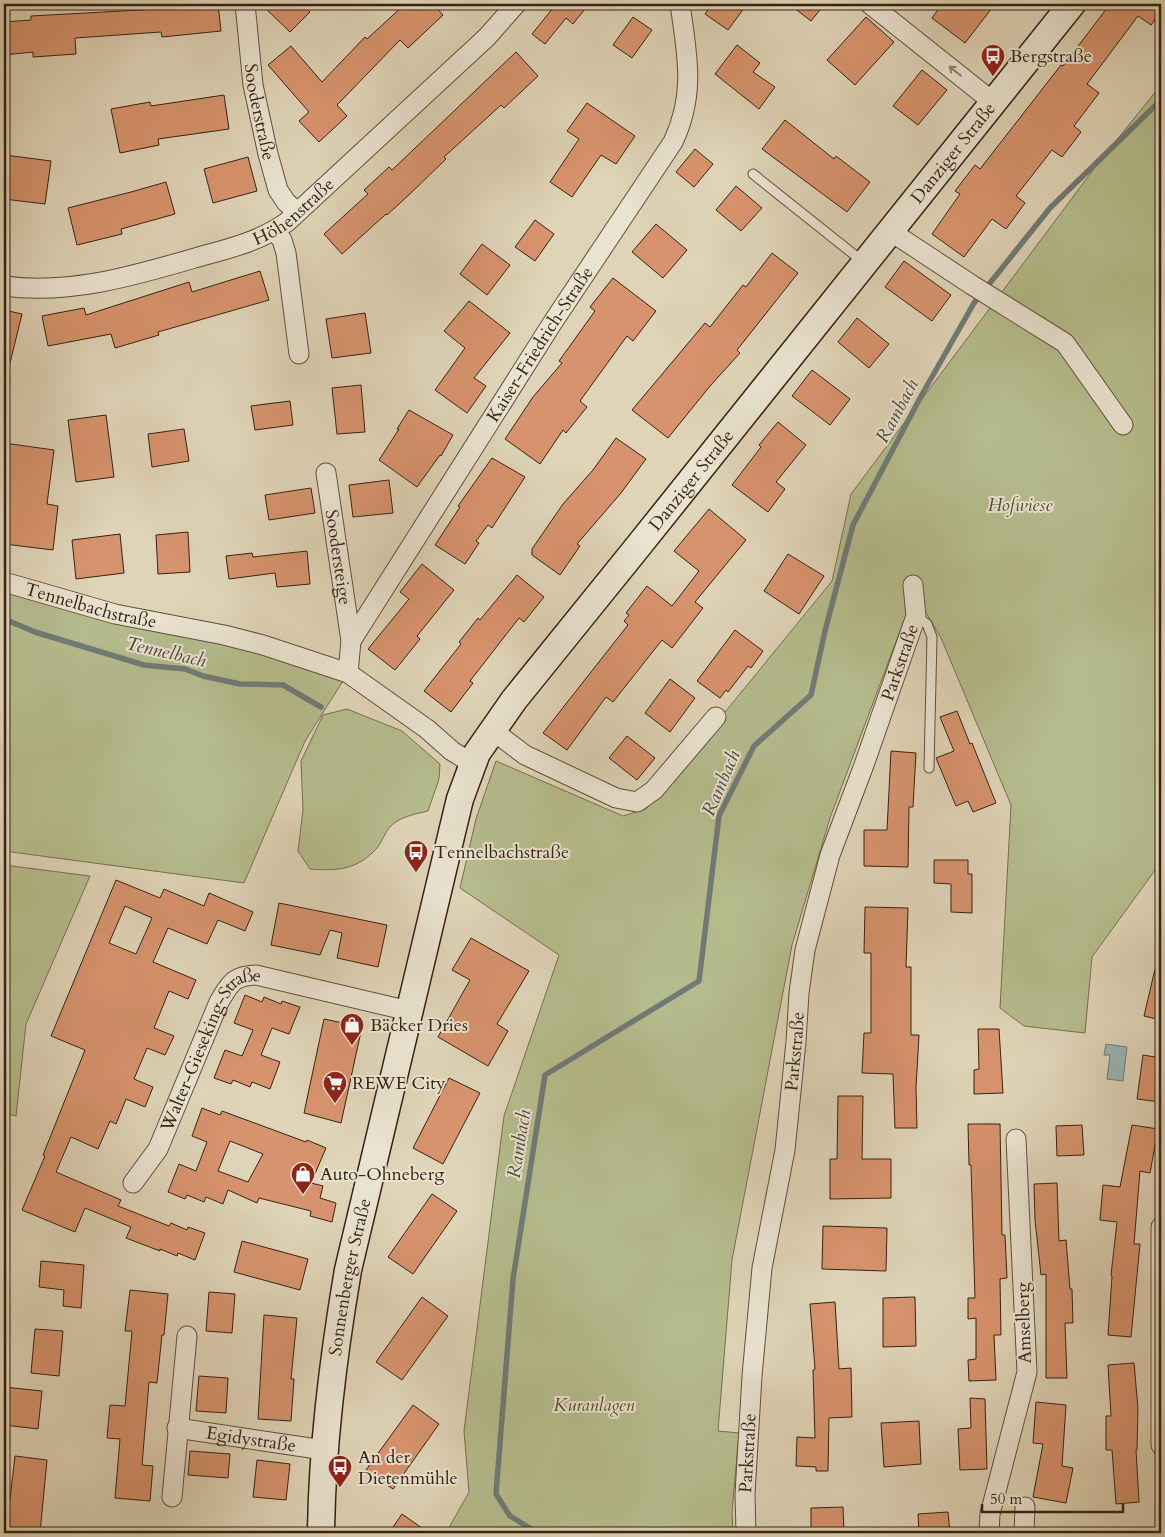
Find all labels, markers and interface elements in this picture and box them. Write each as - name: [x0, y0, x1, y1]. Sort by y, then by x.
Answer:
- bus stop icon: Bergstraße: [980, 43, 1006, 77]
- place label: Bergstraße: [1010, 44, 1092, 69]
- street label: Sooderstraße: [238, 63, 282, 163]
- one-way arrow: [949, 66, 962, 77]
- street label: Danziger Straße: [905, 97, 1001, 209]
- street label: Höhenstraße: [249, 172, 340, 251]
- street label: Kaiser-Friedrich-Straße: [480, 261, 599, 427]
- water label: Rambach: [869, 374, 925, 448]
- street label: Danziger Straße: [643, 424, 740, 536]
- park label: Hofwiese: [988, 493, 1053, 518]
- street label: Soodersteige: [319, 508, 358, 606]
- street label: Tennelbachstraße: [22, 576, 159, 634]
- street label: Parkstraße: [875, 621, 925, 704]
- water label: Tennelbach: [123, 630, 209, 674]
- water label: Rambach: [696, 746, 746, 820]
- bus stop icon: Tennelbachstraße: [403, 839, 429, 873]
- place label: Tennelbachstraße: [434, 840, 569, 865]
- street label: Walter-Gieseking-Straße: [154, 962, 264, 1136]
- street label: Parkstraße: [779, 1011, 810, 1092]
- shop icon: Bäcker Dries: [339, 1012, 365, 1046]
- place label: Bäcker Dries: [370, 1013, 468, 1038]
- supermarket icon: REWE City: [322, 1070, 348, 1104]
- place label: REWE City: [352, 1071, 446, 1096]
- water label: Rambach: [501, 1108, 537, 1180]
- shop icon: Auto-Ohneberg: [290, 1161, 316, 1195]
- place label: Auto-Ohneberg: [320, 1162, 445, 1187]
- street label: Sonnenberger Straße: [322, 1196, 377, 1357]
- street label: Amselberg: [1010, 1281, 1038, 1364]
- park label: Kuranlagen: [554, 1393, 635, 1418]
- street label: Parkstraße: [733, 1413, 762, 1494]
- street label: Egidystraße: [205, 1420, 298, 1458]
- place label: An der Dietenmühle: [358, 1445, 458, 1491]
- bus stop icon: An der Dietenmühle: [327, 1454, 353, 1488]
- scale bar: [982, 1482, 1124, 1514]
- text: 50 m: [990, 1489, 1022, 1509]

